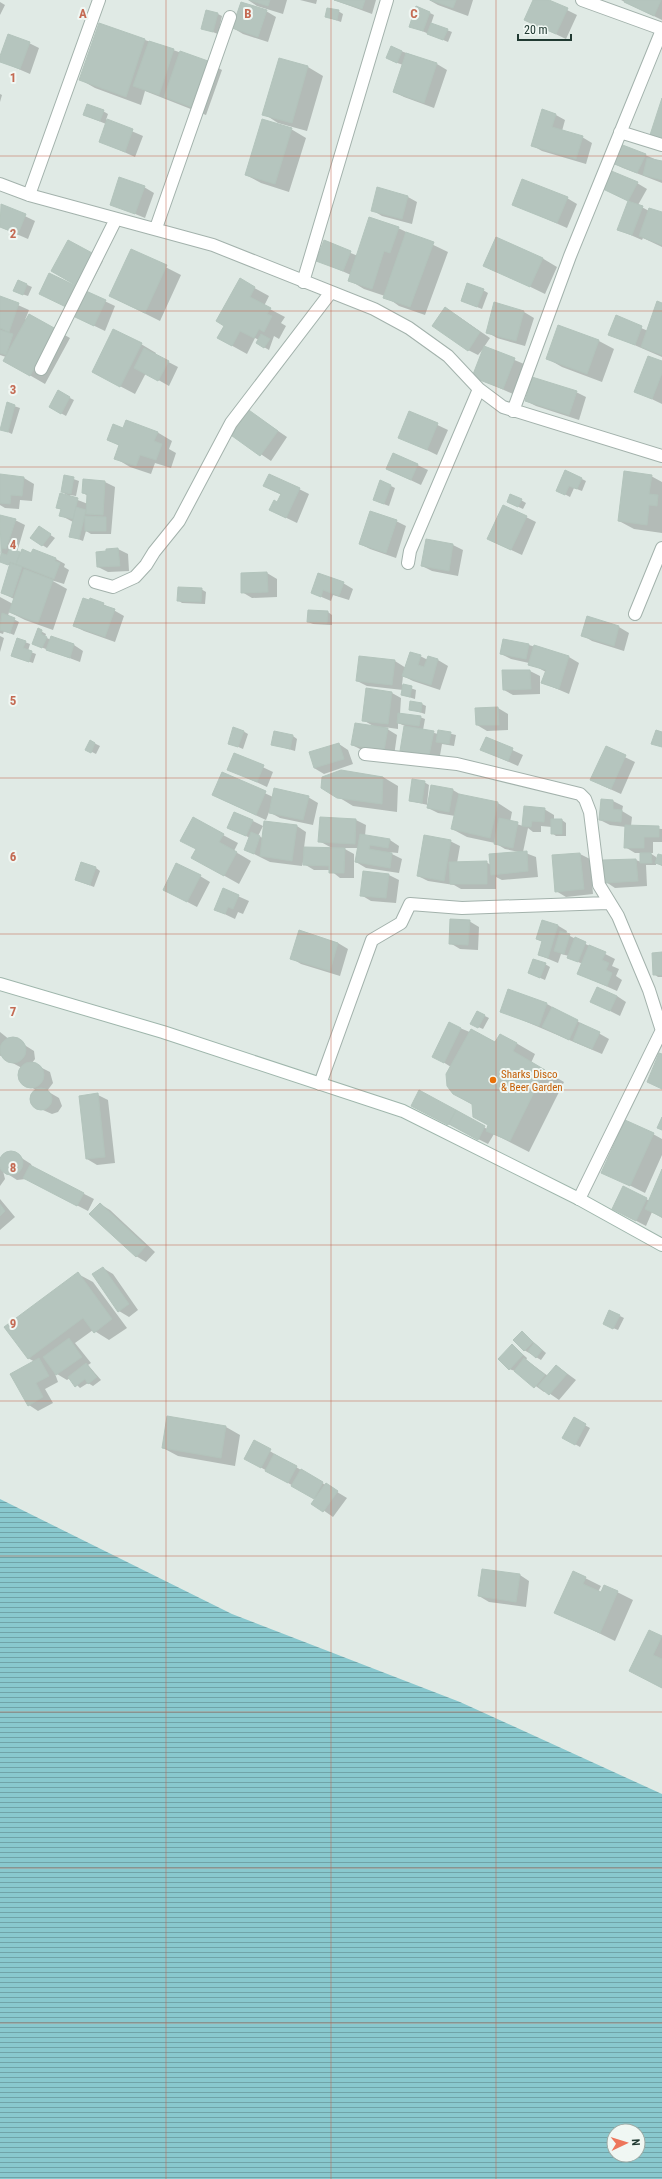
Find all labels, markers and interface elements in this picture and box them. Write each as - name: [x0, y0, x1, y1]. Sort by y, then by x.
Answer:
- text: A: [79, 6, 87, 21]
- text: B: [244, 6, 252, 21]
- text: C: [410, 6, 418, 21]
- scale bar: [518, 16, 571, 42]
- text: 20 m: [524, 23, 548, 37]
- text: 1: [10, 70, 16, 85]
- text: 2: [10, 226, 17, 241]
- text: 3: [10, 382, 16, 397]
- text: 4: [10, 537, 17, 552]
- text: 5: [10, 693, 17, 708]
- text: 6: [10, 849, 17, 864]
- text: 7: [10, 1004, 17, 1019]
- place label: Sharks Disco & Beer Garden: [501, 1068, 563, 1094]
- marker: Sharks Disco & Beer Garden: [488, 1075, 498, 1085]
- text: 8: [10, 1160, 16, 1175]
- text: 9: [10, 1316, 16, 1331]
- north arrow: [606, 2123, 646, 2163]
- text: N: [629, 2139, 642, 2146]

